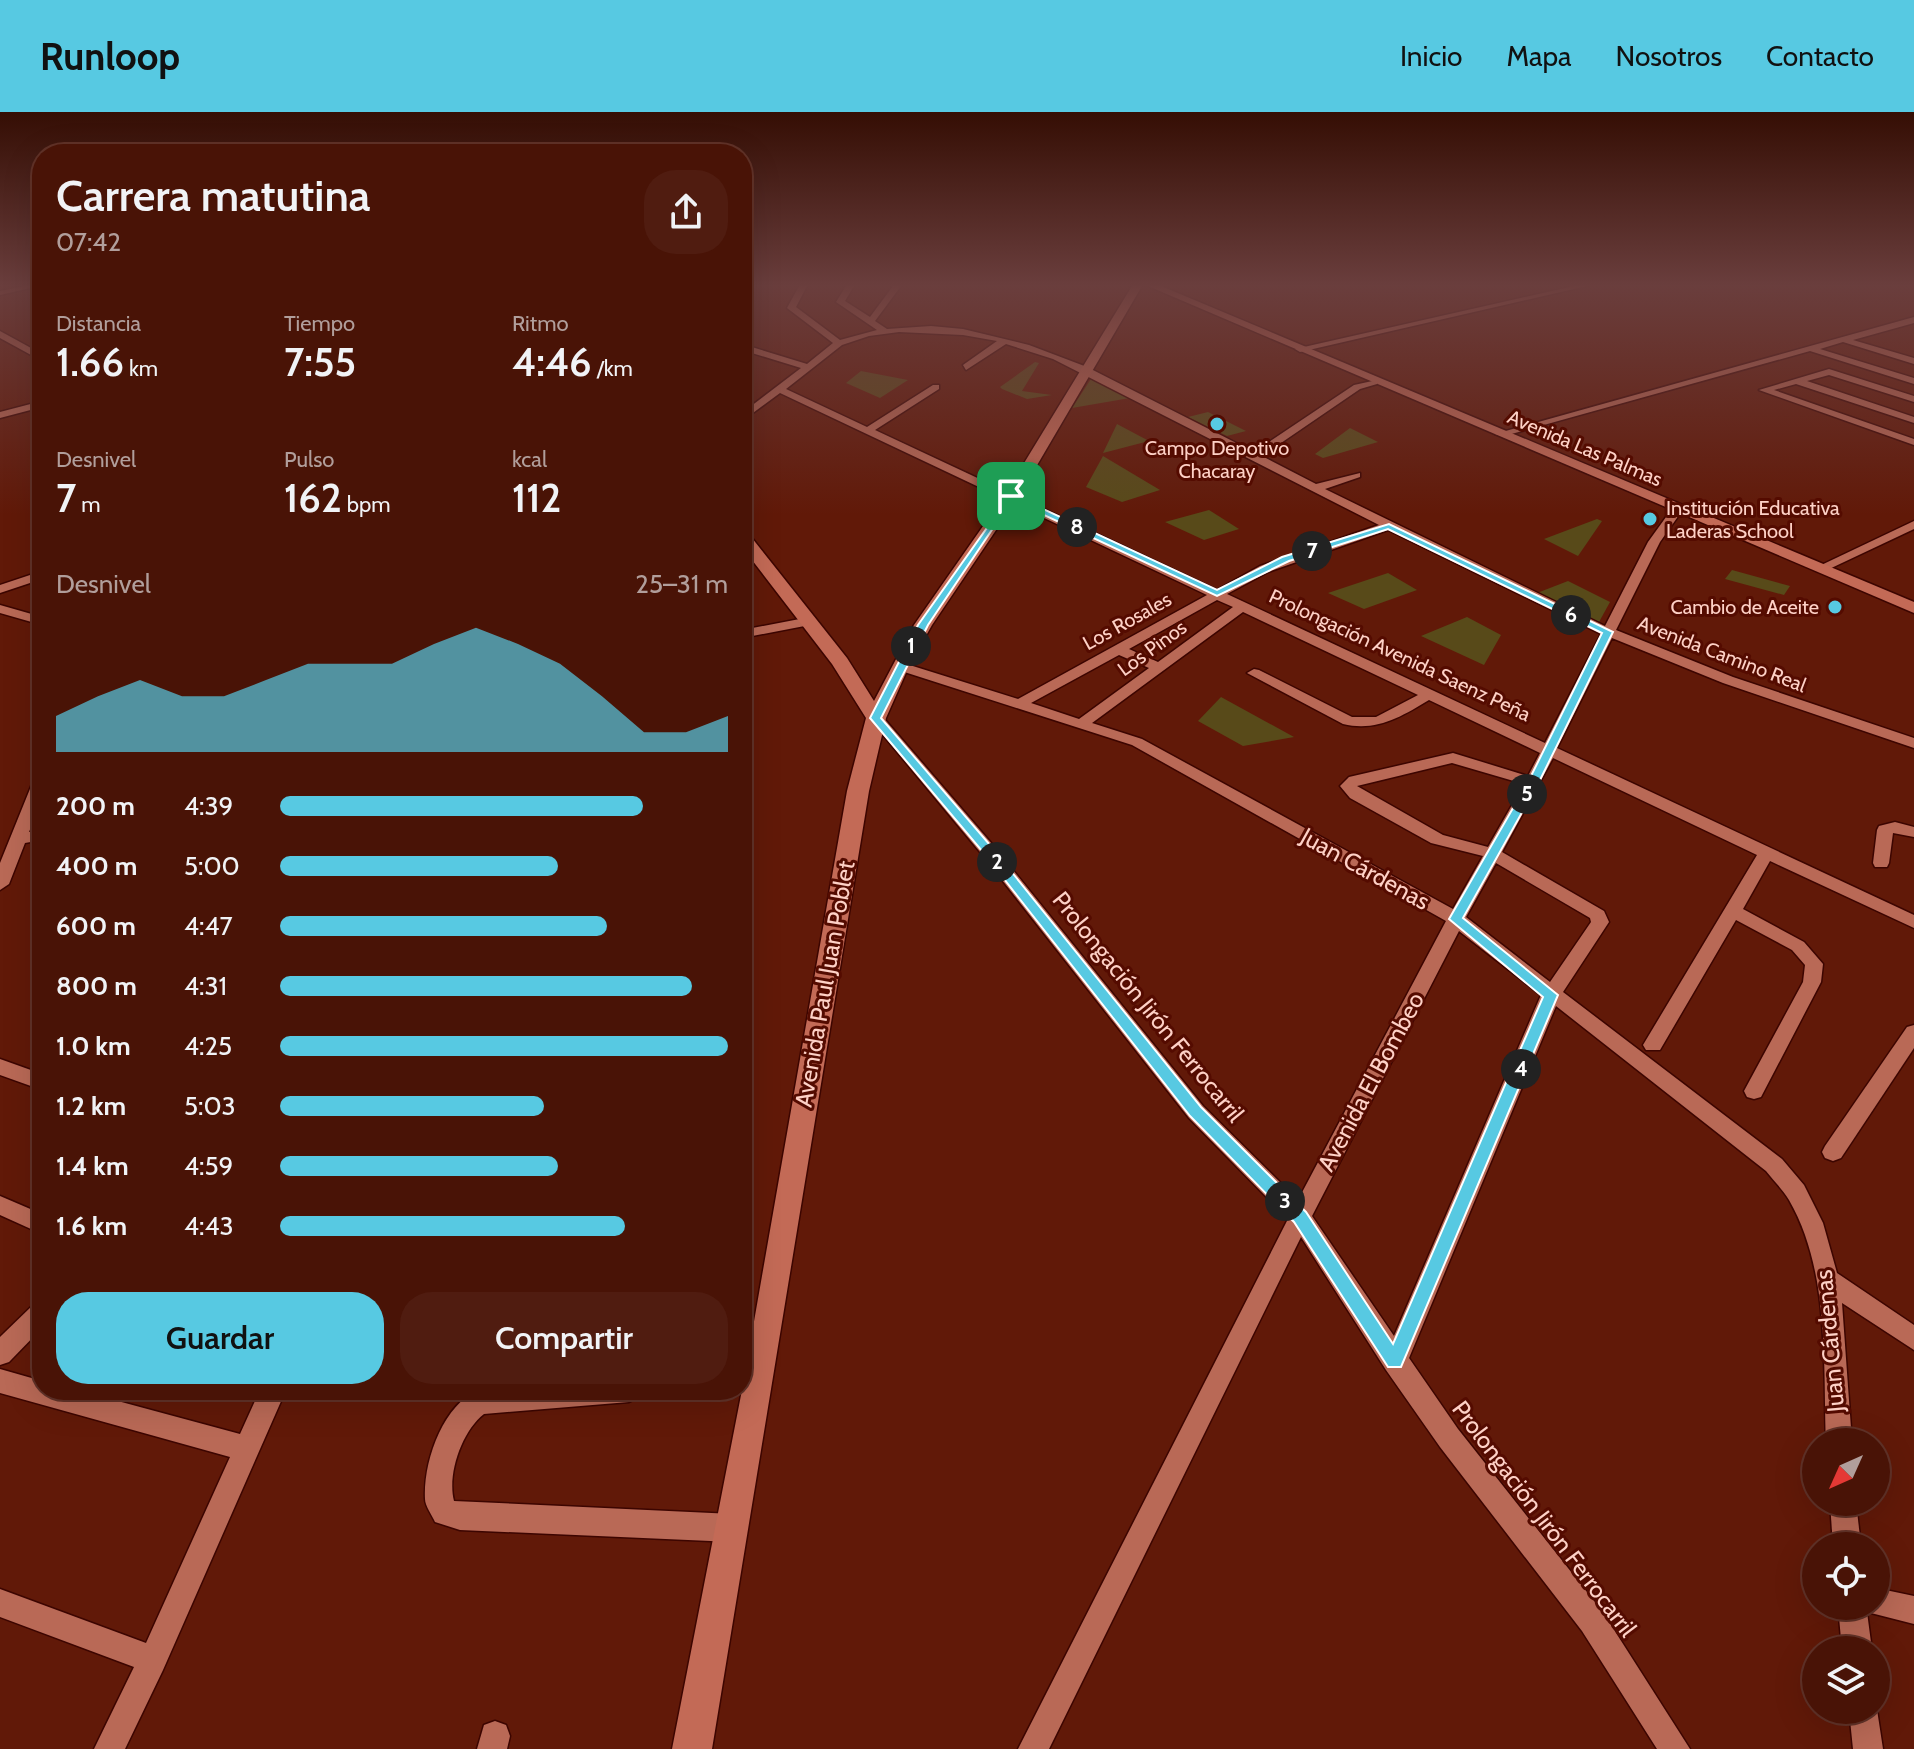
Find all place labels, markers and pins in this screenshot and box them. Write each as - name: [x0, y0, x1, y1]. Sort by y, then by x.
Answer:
- marker: Campo Depotivo Chacaray: [1208, 415, 1226, 433]
- place label: Campo Depotivo Chacaray: [1145, 436, 1289, 483]
- pin: [977, 462, 1045, 530]
- place label: Institución Educativa Laderas School: [1666, 496, 1840, 543]
- pin: 8: [1057, 507, 1097, 547]
- marker: Institución Educativa Laderas School: [1641, 510, 1659, 528]
- pin: 7: [1292, 531, 1332, 571]
- pin: 6: [1551, 595, 1591, 635]
- place label: Cambio de Aceite: [1670, 595, 1819, 619]
- marker: Cambio de Aceite: [1826, 598, 1844, 616]
- pin: 1: [891, 626, 931, 666]
- pin: 5: [1507, 774, 1547, 814]
- pin: 2: [977, 842, 1017, 882]
- pin: 4: [1501, 1049, 1541, 1089]
- pin: 3: [1265, 1181, 1305, 1221]

